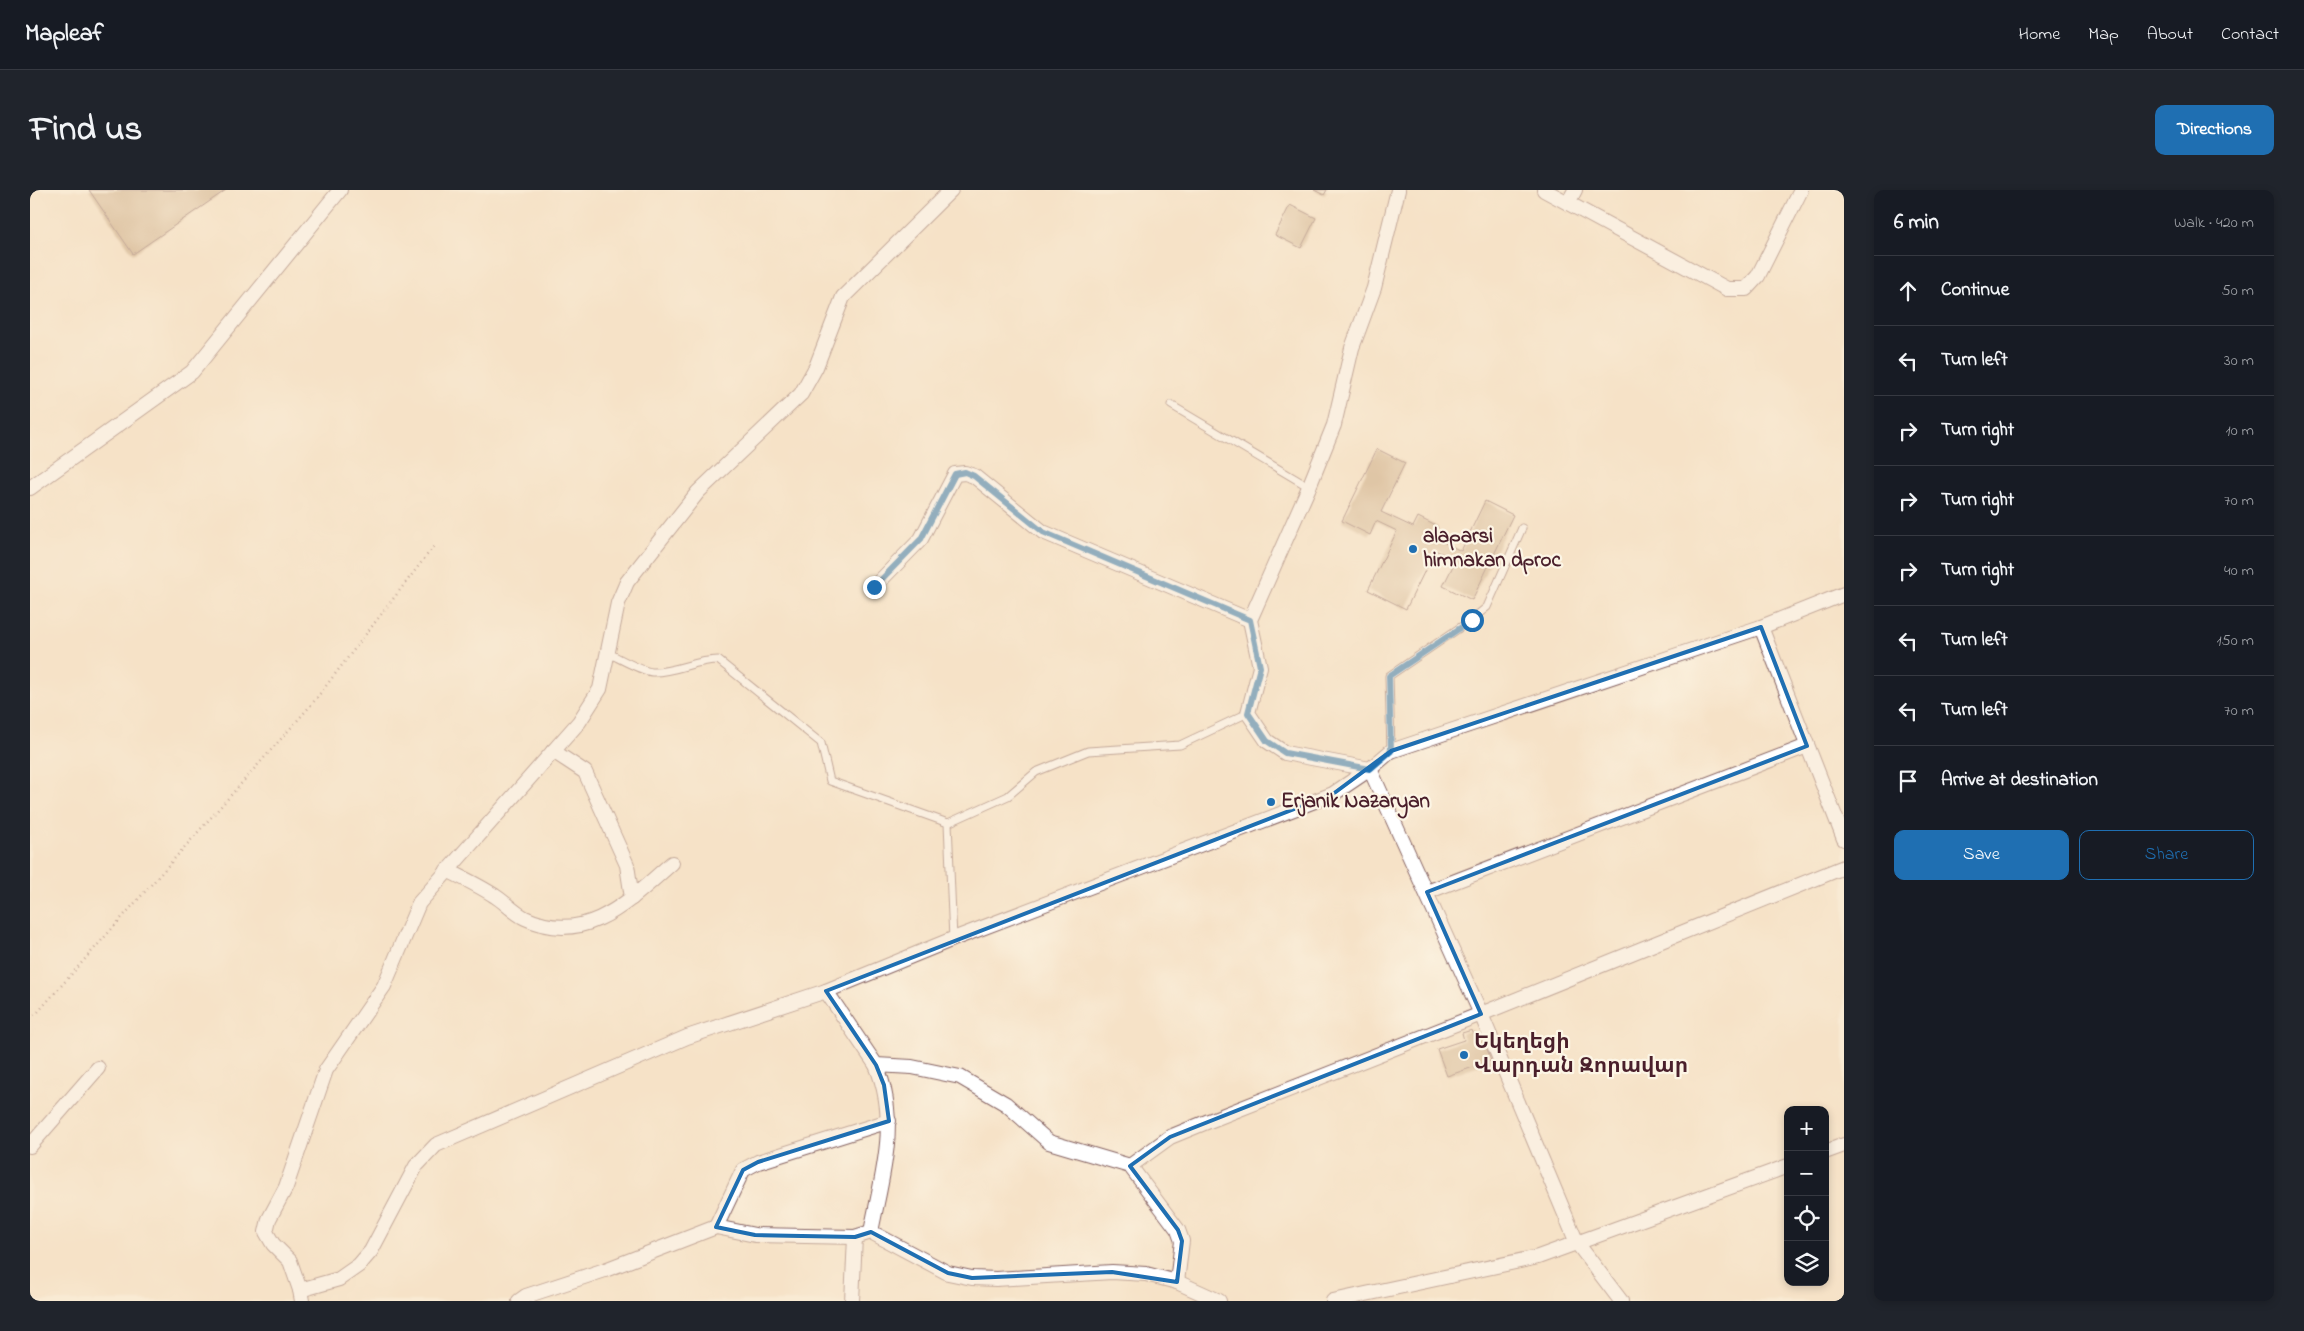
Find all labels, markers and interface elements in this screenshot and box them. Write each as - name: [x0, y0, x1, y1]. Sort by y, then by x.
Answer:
- text: Mapleaf: [25, 17, 104, 52]
- text: Home: [2019, 22, 2060, 48]
- text: Map: [2088, 22, 2119, 48]
- text: About: [2147, 22, 2193, 48]
- text: Contact: [2221, 22, 2279, 48]
- text: Find us: [30, 105, 142, 156]
- button: Directions: [2155, 105, 2274, 155]
- text: 6 min: [1894, 208, 1939, 238]
- text: Walk · 420 m: [2174, 211, 2254, 235]
- icon: ahead: [1894, 277, 1922, 305]
- text: Continue: [1941, 277, 2009, 304]
- text: 50 m: [2222, 279, 2254, 303]
- icon: left: [1894, 347, 1922, 375]
- text: Turn left: [1941, 347, 2008, 374]
- text: 30 m: [2224, 349, 2254, 373]
- icon: right: [1894, 417, 1922, 445]
- text: Turn right: [1941, 417, 2014, 444]
- text: 10 m: [2226, 419, 2254, 443]
- icon: right: [1894, 487, 1922, 515]
- text: Turn right: [1941, 487, 2014, 514]
- text: 70 m: [2224, 489, 2254, 513]
- place label: alaparsi himnakan dproc: [1423, 522, 1562, 576]
- marker: alaparsi himnakan dproc: [1407, 543, 1419, 555]
- icon: right: [1894, 557, 1922, 585]
- text: Turn right: [1941, 557, 2014, 584]
- text: 40 m: [2224, 559, 2254, 583]
- route end: [863, 576, 886, 599]
- route start: [1461, 609, 1484, 632]
- icon: left: [1894, 627, 1922, 655]
- text: Turn left: [1941, 627, 2008, 654]
- text: 150 m: [2216, 629, 2254, 653]
- icon: left: [1894, 697, 1922, 725]
- text: Turn left: [1941, 697, 2008, 724]
- text: 70 m: [2224, 699, 2254, 723]
- icon: arrive: [1894, 767, 1922, 795]
- text: Arrive at destination: [1941, 767, 2098, 794]
- place label: Erjanik Nazaryan: [1281, 787, 1430, 819]
- marker: Erjanik Nazaryan: [1265, 796, 1277, 808]
- button: Save: [1894, 830, 2069, 880]
- button: Share: [2079, 830, 2254, 880]
- place label: Եկեղեցի Վարդան Զորավար: [1474, 1028, 1688, 1082]
- marker: Եկեղեցի Վարդան Զորավար: [1458, 1049, 1470, 1061]
- map controls: [1784, 1106, 1829, 1286]
- button: +: [1784, 1106, 1829, 1151]
- button: −: [1784, 1151, 1829, 1196]
- button: locate: [1784, 1196, 1829, 1241]
- button: layers: [1784, 1241, 1829, 1286]

